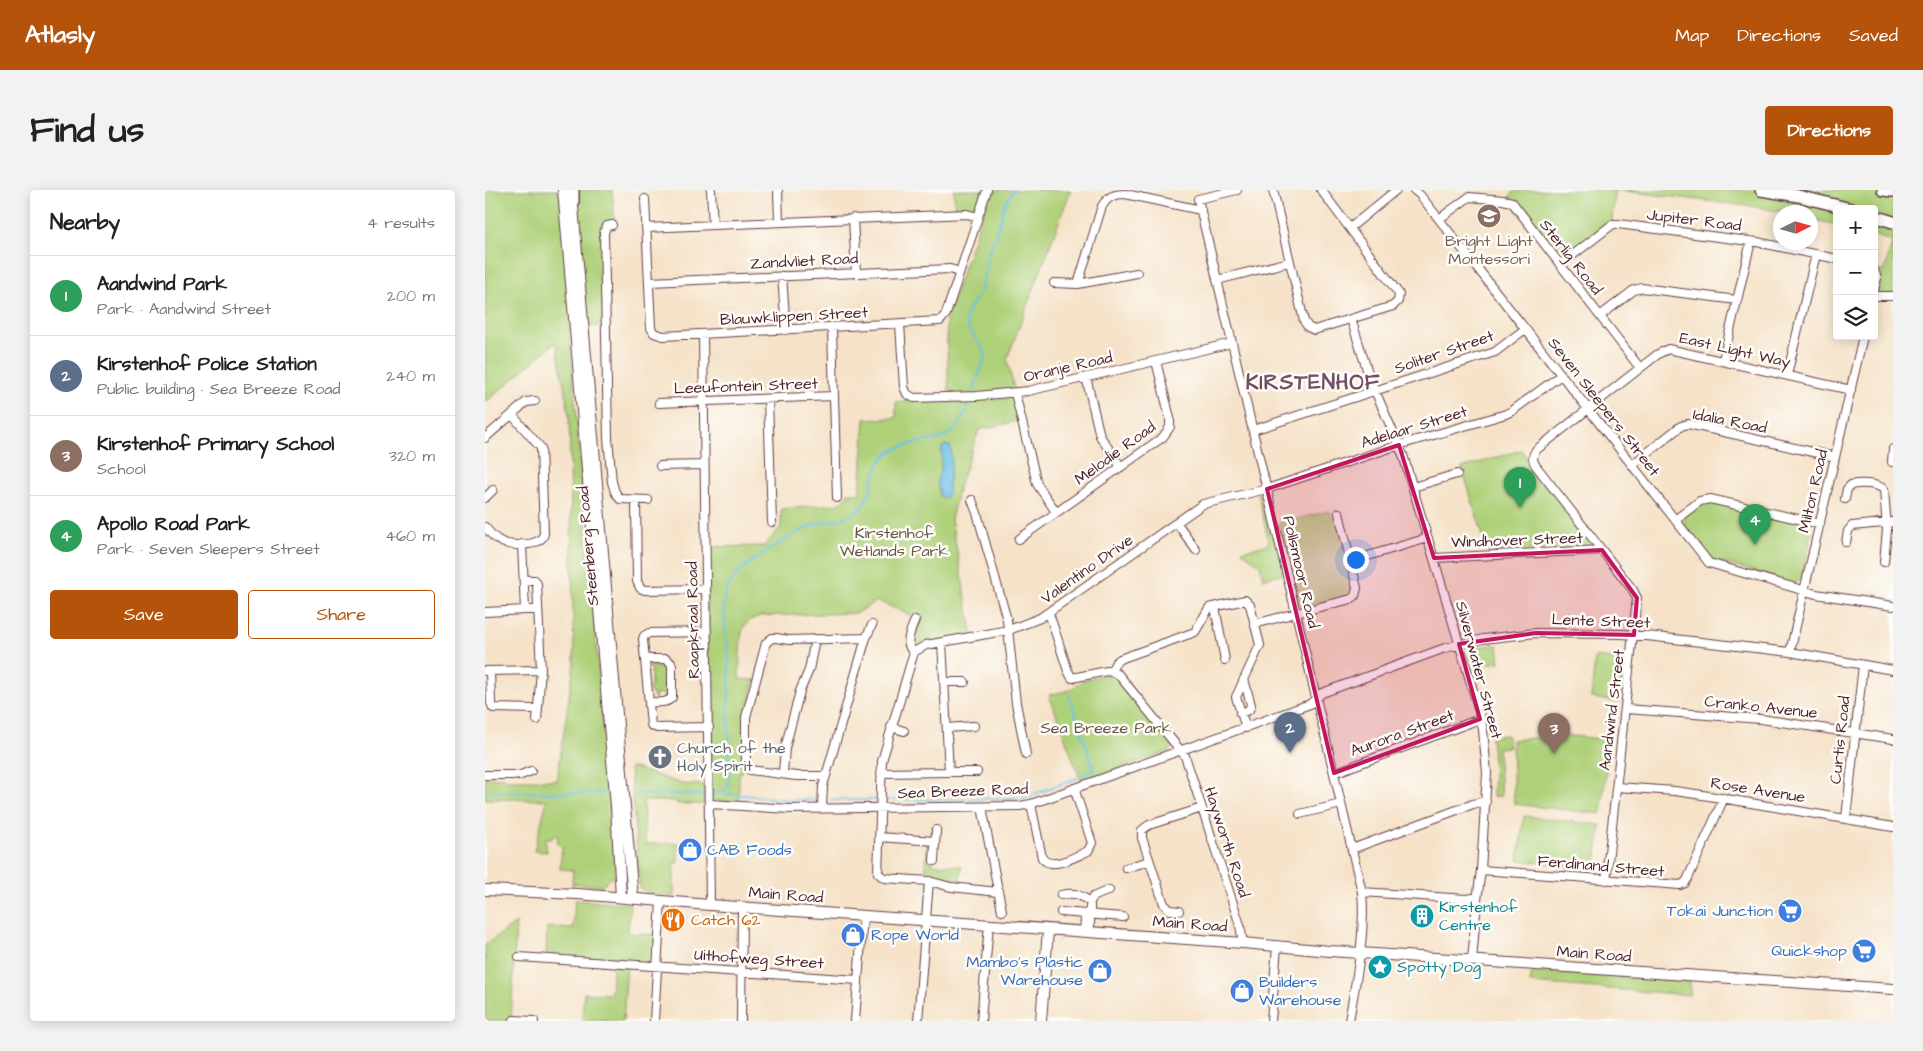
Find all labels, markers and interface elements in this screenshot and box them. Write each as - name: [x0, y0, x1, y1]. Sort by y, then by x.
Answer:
- text: Atlasly: [25, 18, 95, 52]
- text: Map: [1675, 23, 1709, 48]
- text: Directions: [1737, 23, 1821, 48]
- text: Saved: [1849, 23, 1898, 48]
- text: Find us: [30, 106, 144, 155]
- button: Directions: [1765, 106, 1893, 155]
- school or university icon: Bright Light Montessori: [1476, 203, 1502, 229]
- street label: Jupiter Road: [1645, 203, 1743, 237]
- north arrow: [1773, 205, 1818, 250]
- map controls: [1833, 205, 1878, 340]
- button: +: [1833, 205, 1878, 250]
- text: Nearby: [50, 208, 120, 237]
- text: 4 results: [367, 212, 435, 234]
- street label: Sterlig Road: [1534, 215, 1608, 300]
- place label: Bright Light Montessori: [1445, 230, 1533, 270]
- street label: Zandvliet Road: [749, 247, 859, 275]
- button: −: [1833, 250, 1878, 295]
- text: Aandwind Park: [97, 271, 227, 298]
- text: 1: [65, 285, 67, 307]
- text: 200 m: [387, 285, 435, 307]
- button: layers: [1833, 295, 1878, 340]
- text: Park · Aandwind Street: [97, 298, 271, 320]
- street label: Blauwklippen Street: [719, 301, 869, 331]
- street label: Soliter Street: [1391, 325, 1497, 379]
- street label: East Light Way: [1677, 327, 1793, 374]
- street label: Seven Sleepers Street: [1543, 333, 1666, 481]
- street label: Oranje Road: [1022, 346, 1114, 388]
- text: Kirstenhof Police Station: [97, 351, 317, 378]
- text: 2: [61, 365, 71, 387]
- text: 240 m: [386, 365, 435, 387]
- district label: KIRSTENHOF: [1246, 368, 1380, 397]
- street label: Leeufontein Street: [673, 372, 819, 400]
- text: Public building · Sea Breeze Road: [97, 378, 341, 400]
- street label: Adelaar Street: [1358, 400, 1471, 454]
- street label: Idalia Road: [1691, 403, 1769, 439]
- street label: Melodie Road: [1070, 416, 1160, 490]
- text: Kirstenhof Primary School: [97, 431, 334, 458]
- text: 3: [62, 445, 70, 467]
- text: 320 m: [389, 445, 435, 467]
- street label: Milton Road: [1793, 447, 1833, 535]
- text: School: [97, 458, 146, 480]
- pin: 1: [1504, 467, 1536, 508]
- street label: Steenberg Road: [572, 485, 605, 607]
- pin: 4: [1739, 504, 1771, 545]
- text: Apollo Road Park: [97, 511, 250, 538]
- street label: Pollsmoor Road: [1277, 514, 1325, 630]
- park label: Kirstenhof Wetlands Park: [840, 522, 948, 562]
- text: 4: [61, 525, 71, 547]
- text: 460 m: [385, 525, 435, 547]
- street label: Windhover Street: [1451, 527, 1584, 553]
- street label: Valentino Drive: [1036, 529, 1138, 609]
- text: Park · Seven Sleepers Street: [97, 538, 320, 560]
- your location: [1343, 547, 1369, 573]
- street label: Raapkraal Road: [681, 561, 705, 679]
- button: Save: [50, 590, 238, 639]
- button: Share: [248, 590, 435, 639]
- street label: Silverwater Street: [1450, 599, 1508, 742]
- street label: Lente Street: [1551, 608, 1651, 634]
- street label: Aandwind Street: [1594, 648, 1630, 772]
- street label: Cranko Avenue: [1703, 690, 1819, 724]
- street label: Curtis Road: [1824, 695, 1856, 785]
- street label: Aurora Street: [1347, 704, 1457, 762]
- pin: 2: [1274, 712, 1306, 753]
- pin: 3: [1538, 713, 1570, 754]
- park label: Sea Breeze Park: [1041, 717, 1172, 739]
- place label: Church of the Holy Spirit: [677, 737, 786, 778]
- church icon: Church of the Holy Spirit: [647, 744, 673, 770]
- street label: Rose Avenue: [1709, 772, 1807, 808]
- street label: Sea Breeze Road: [897, 778, 1029, 804]
- street label: Hayworth Road: [1198, 784, 1255, 900]
- shop icon: CAB Foods: [677, 837, 703, 863]
- place label: CAB Foods: [707, 839, 792, 861]
- street label: Ferdinand Street: [1537, 849, 1666, 883]
- street label: Main Road: [748, 881, 824, 909]
- place label: Kirstenhof Centre: [1439, 896, 1518, 936]
- supermarket icon: Tokai Junction: [1777, 898, 1803, 924]
- place label: Tokai Junction: [1667, 900, 1773, 922]
- building icon: Kirstenhof Centre: [1409, 903, 1435, 929]
- restaurant icon: Catch 62: [660, 907, 686, 933]
- place label: Catch 62: [691, 909, 761, 931]
- street label: Main Road: [1152, 910, 1228, 938]
- shop icon: Rope World: [840, 922, 866, 948]
- place label: Rope World: [871, 924, 959, 946]
- supermarket icon: Quickshop: [1851, 938, 1877, 964]
- street label: Main Road: [1556, 940, 1632, 968]
- place label: Quickshop: [1771, 940, 1847, 962]
- street label: Uithofweg Street: [693, 943, 825, 976]
- place label: Mambo's Plastic Warehouse: [966, 951, 1083, 991]
- place icon: Spotty Dog: [1367, 954, 1393, 980]
- place label: Spotty Dog: [1397, 956, 1481, 979]
- shop icon: Mambo's Plastic Warehouse: [1087, 958, 1113, 984]
- place label: Builders Warehouse: [1259, 971, 1342, 1011]
- shop icon: Builders Warehouse: [1229, 978, 1255, 1004]

